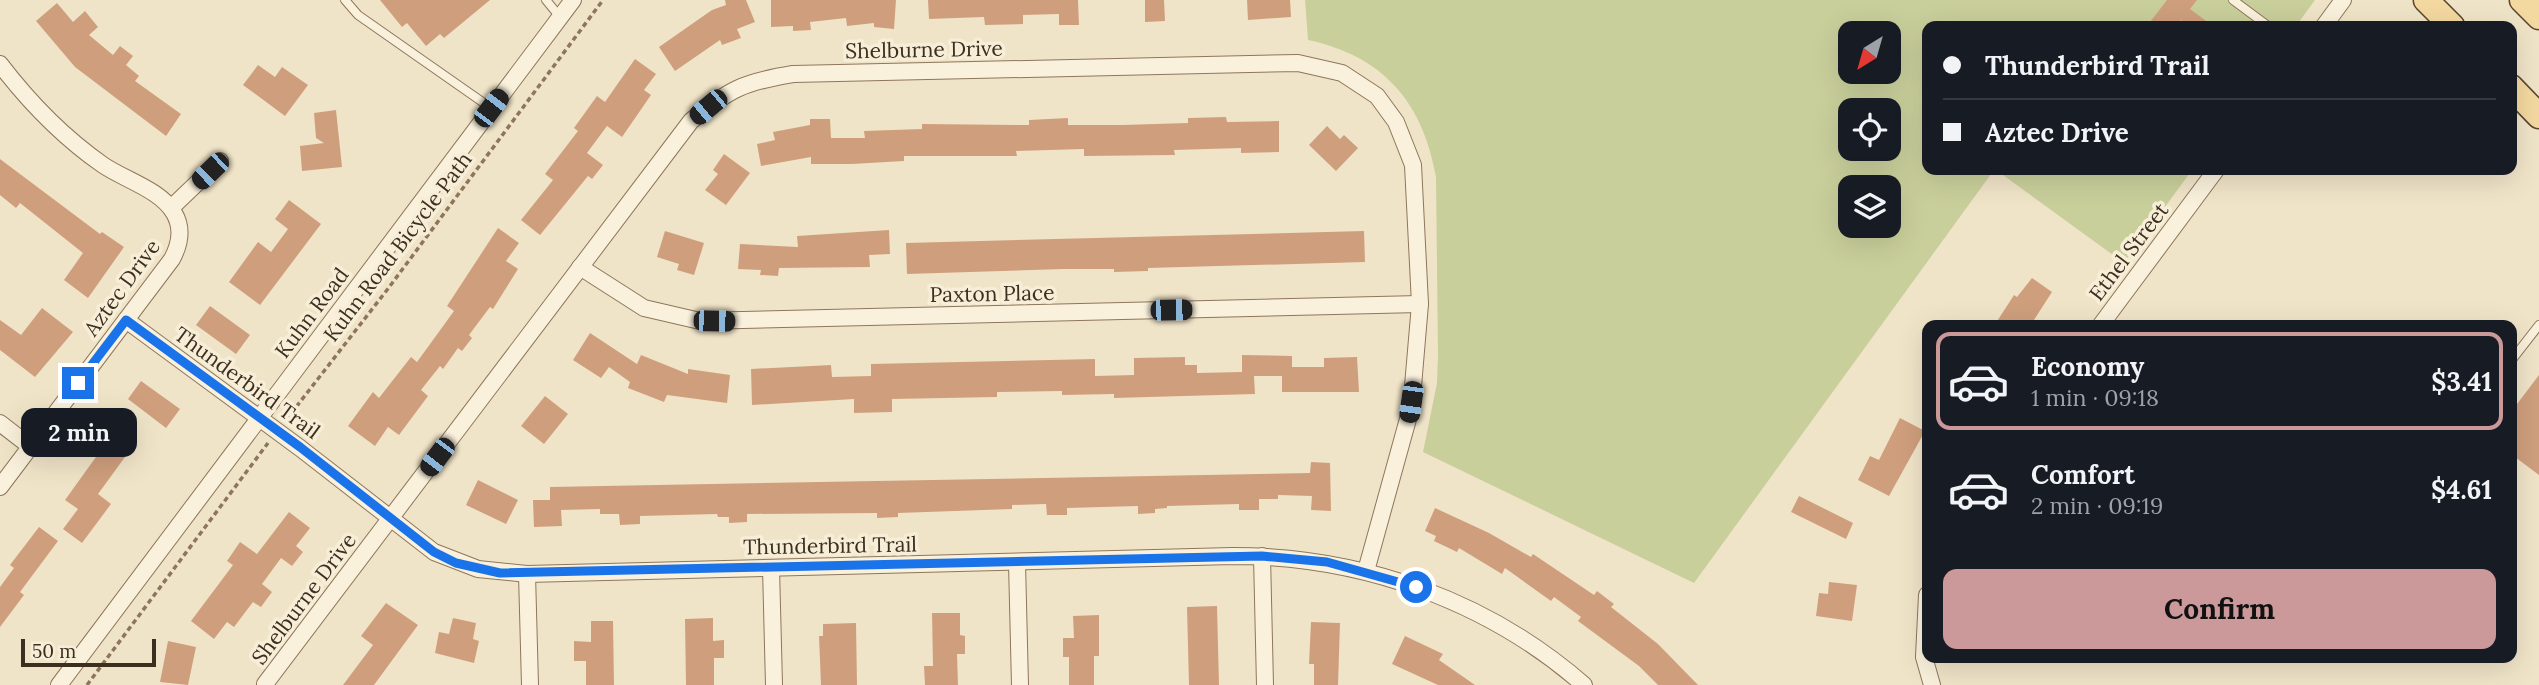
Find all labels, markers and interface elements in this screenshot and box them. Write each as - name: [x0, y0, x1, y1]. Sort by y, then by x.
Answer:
- north arrow: [1838, 21, 1900, 84]
- map controls: [1838, 21, 1901, 238]
- street label: Shelburne Drive: [845, 35, 1003, 64]
- text: Thunderbird Trail: [1985, 49, 2210, 82]
- car: [470, 85, 513, 131]
- car: [686, 85, 731, 129]
- button: locate: [1838, 98, 1901, 161]
- text: Aztec Drive: [1985, 116, 2129, 149]
- street label: Kuhn Road Bicycle Path: [318, 147, 478, 347]
- car: [188, 149, 233, 193]
- button: layers: [1838, 175, 1901, 238]
- street label: Ethel Street: [2083, 197, 2175, 306]
- street label: Aztec Drive: [77, 234, 166, 342]
- street label: Kuhn Road: [269, 262, 354, 363]
- street label: Paxton Place: [929, 279, 1055, 308]
- car: [1150, 299, 1193, 321]
- car: [693, 310, 736, 332]
- street label: Thunderbird Trail: [169, 321, 326, 445]
- icon: car: [1947, 350, 2010, 413]
- text: Economy: [2031, 350, 2144, 383]
- text: $3.41: [2431, 365, 2492, 398]
- route end: [62, 367, 94, 399]
- car: [1398, 380, 1425, 424]
- text: 1 min · 09:18: [2031, 383, 2159, 412]
- callout: 2 min: [20, 408, 136, 457]
- text: 2 min: [48, 418, 110, 447]
- car: [416, 434, 459, 480]
- icon: car: [1947, 458, 2010, 521]
- text: Comfort: [2031, 458, 2135, 491]
- text: $4.61: [2431, 473, 2492, 506]
- text: 2 min · 09:19: [2031, 491, 2163, 520]
- street label: Shelburne Drive: [245, 528, 362, 670]
- street label: Thunderbird Trail: [743, 530, 917, 561]
- button: Confirm: [1943, 569, 2496, 649]
- route start: [1400, 571, 1432, 603]
- scale bar: [21, 636, 156, 668]
- text: 50 m: [32, 639, 76, 663]

